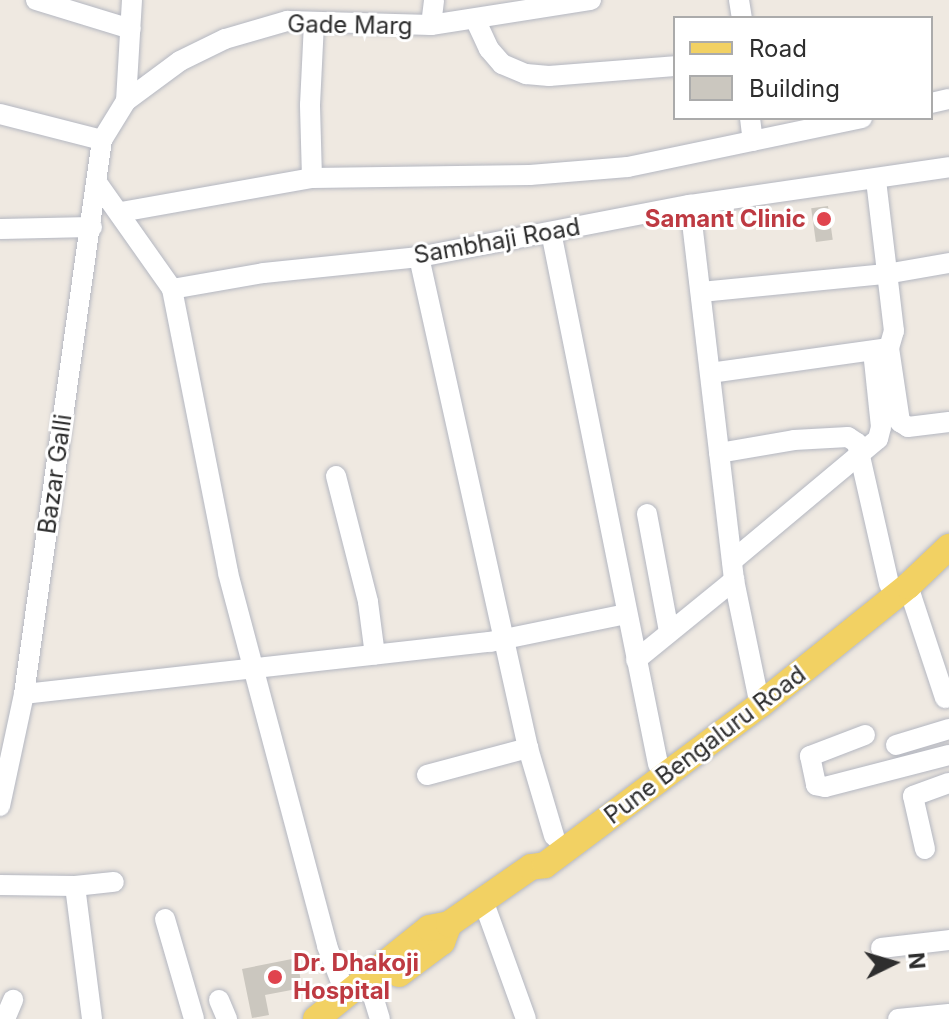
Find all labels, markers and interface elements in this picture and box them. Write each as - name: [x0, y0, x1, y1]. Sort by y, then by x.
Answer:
- street label: Gade Marg: [287, 10, 413, 40]
- legend: [673, 16, 933, 120]
- text: Road: [749, 34, 807, 63]
- text: Building: [749, 74, 840, 103]
- place label: Samant Clinic: [645, 205, 806, 233]
- marker: Samant Clinic: [813, 208, 835, 230]
- street label: Sambhaji Road: [412, 212, 582, 270]
- street label: Bazar Galli: [32, 412, 78, 536]
- street label: Pune Bengaluru Road: [599, 660, 811, 830]
- north arrow: [853, 923, 933, 1003]
- place label: Dr. Dhakoji Hospital: [293, 949, 420, 1005]
- text: N: [903, 951, 931, 970]
- marker: Dr. Dhakoji Hospital: [264, 966, 286, 988]

